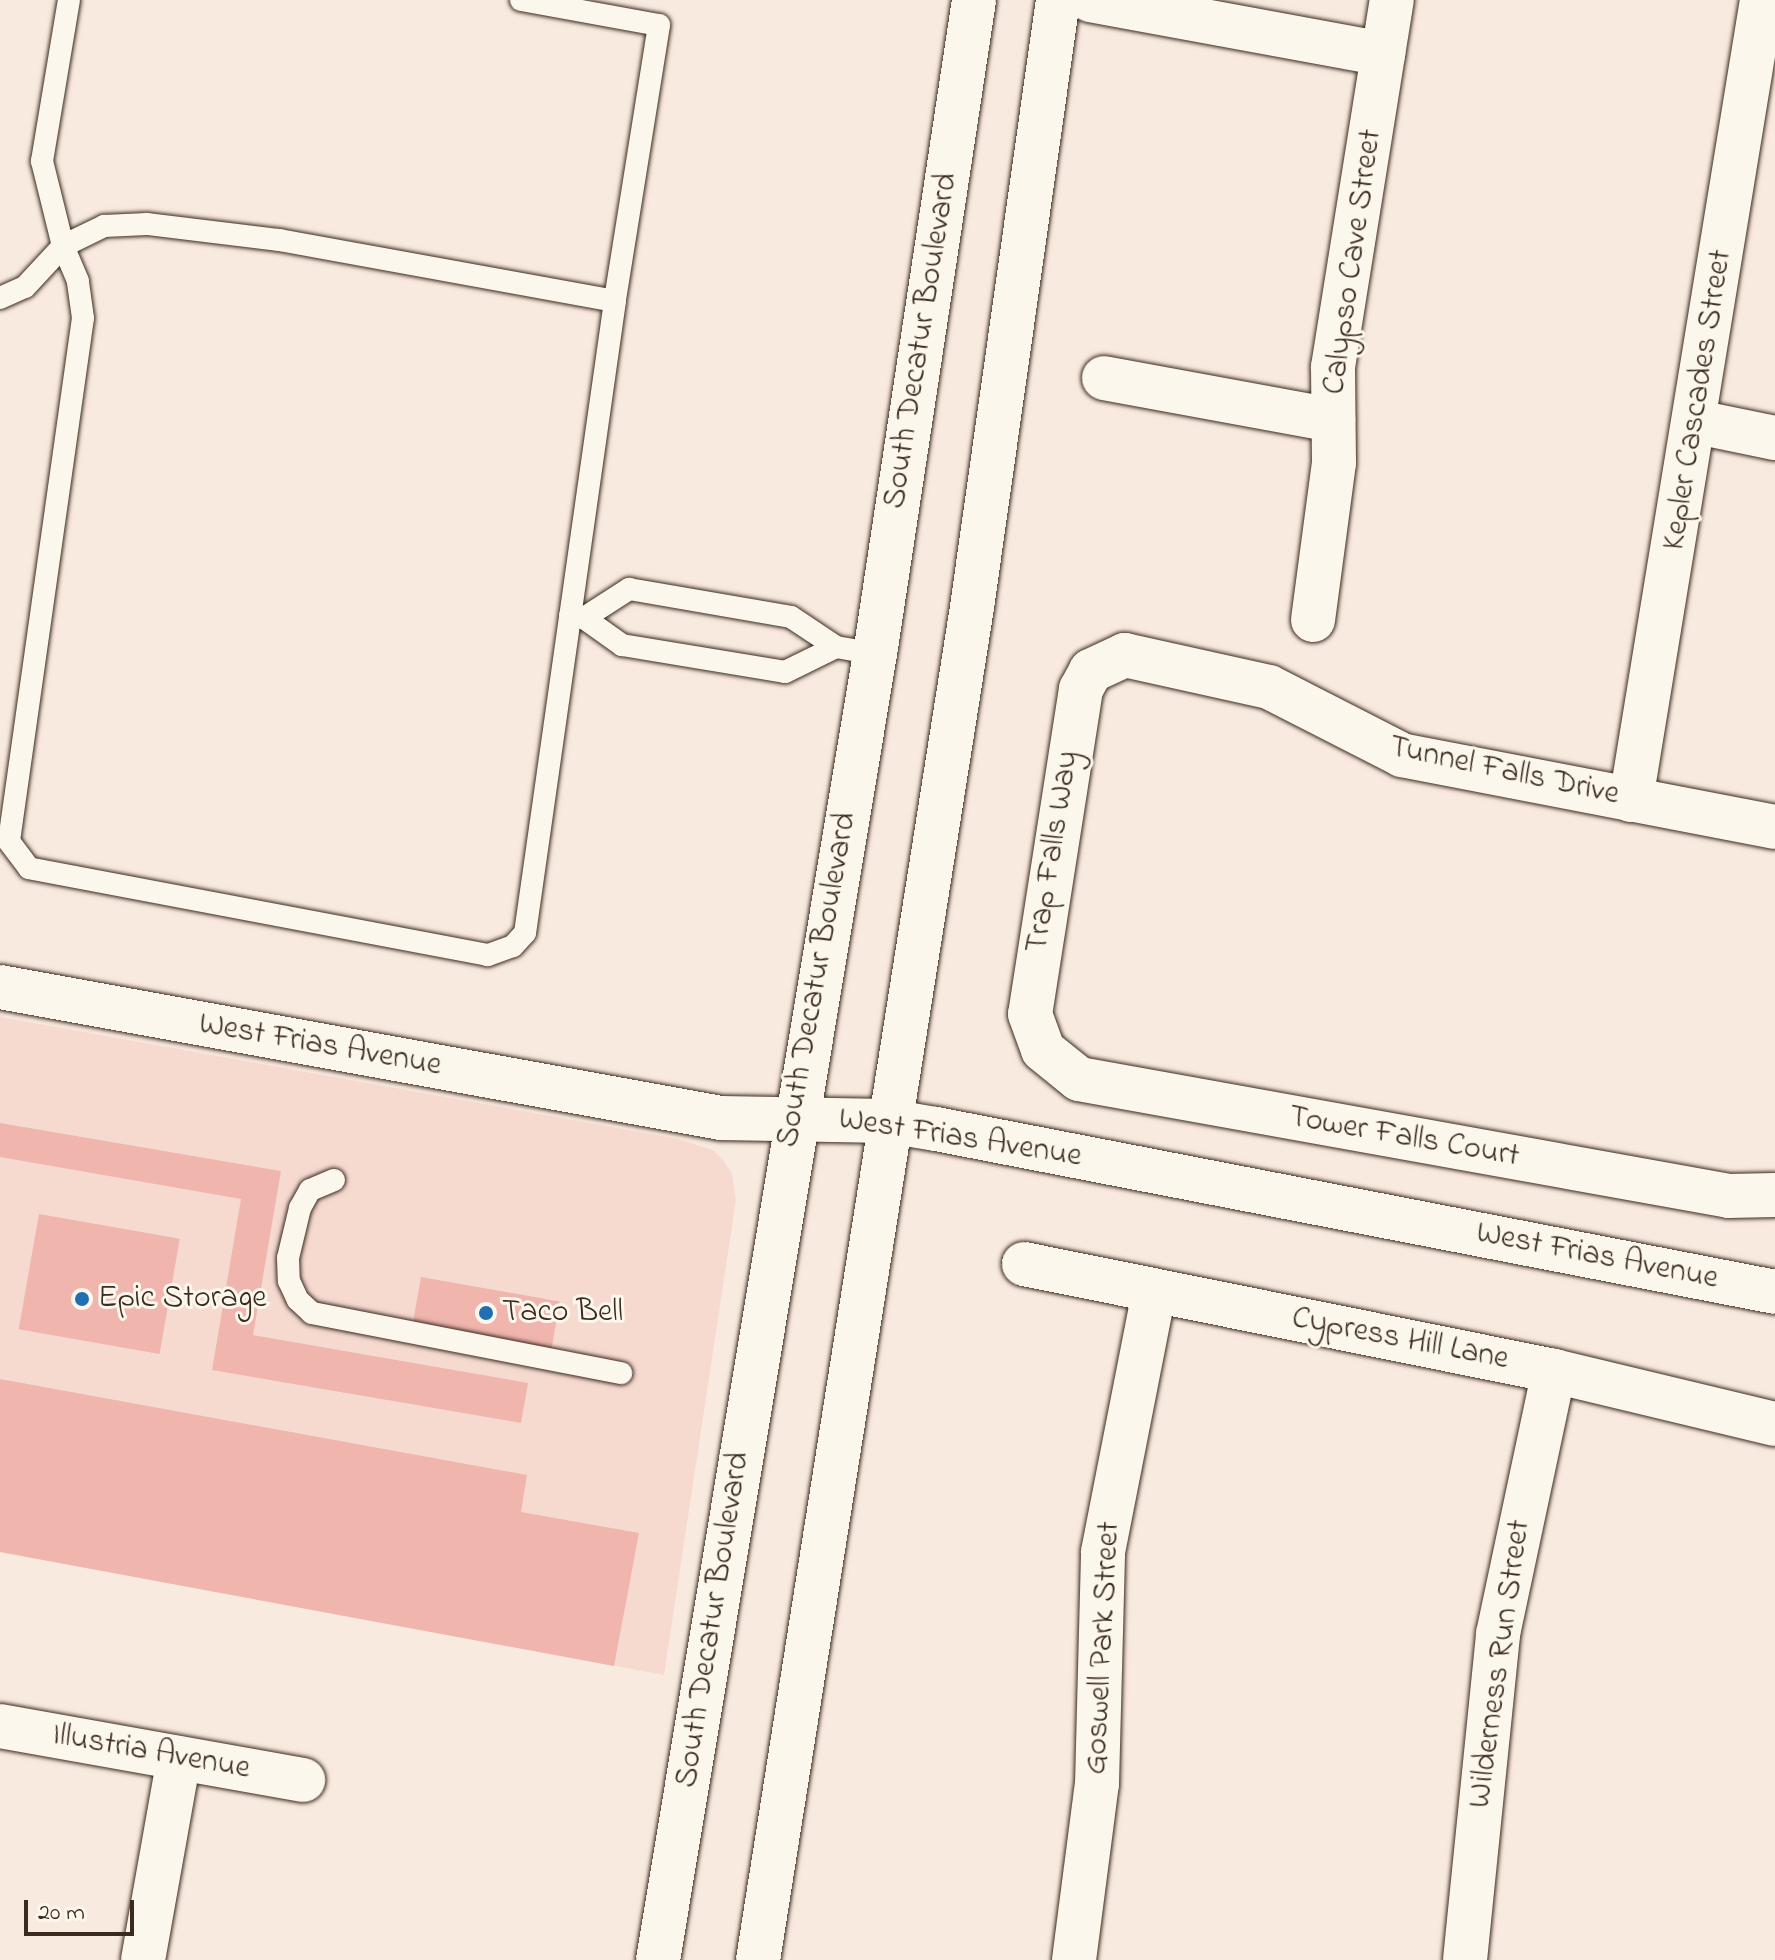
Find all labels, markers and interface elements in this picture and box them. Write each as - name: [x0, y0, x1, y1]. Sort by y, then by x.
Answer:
- street label: Calypso Cave Street: [1316, 127, 1392, 397]
- street label: South Decatur Boulevard: [877, 171, 967, 511]
- street label: Kepler Cascades Street: [1656, 247, 1742, 553]
- street label: Tunnel Falls Drive: [1386, 729, 1622, 815]
- street label: Trap Falls Way: [1019, 748, 1089, 956]
- street label: South Decatur Boulevard: [770, 810, 866, 1150]
- street label: West Frias Avenue: [196, 1006, 444, 1086]
- street label: Tower Falls Court: [1286, 1099, 1522, 1177]
- street label: West Frias Avenue: [836, 1101, 1084, 1177]
- street label: West Frias Avenue: [1473, 1215, 1721, 1299]
- place label: Epic Storage: [98, 1280, 267, 1318]
- marker: Epic Storage: [73, 1290, 91, 1308]
- place label: Taco Bell: [502, 1294, 623, 1332]
- street label: Cypress Hill Lane: [1288, 1300, 1512, 1380]
- marker: Taco Bell: [477, 1304, 495, 1322]
- street label: South Decatur Boulevard: [669, 1450, 759, 1790]
- street label: Wilderness Run Street: [1462, 1517, 1540, 1811]
- street label: Goswell Park Street: [1078, 1520, 1130, 1776]
- street label: Illustria Avenue: [49, 1717, 253, 1789]
- scale bar: [28, 1884, 138, 1934]
- text: 20 m: [38, 1896, 85, 1931]

